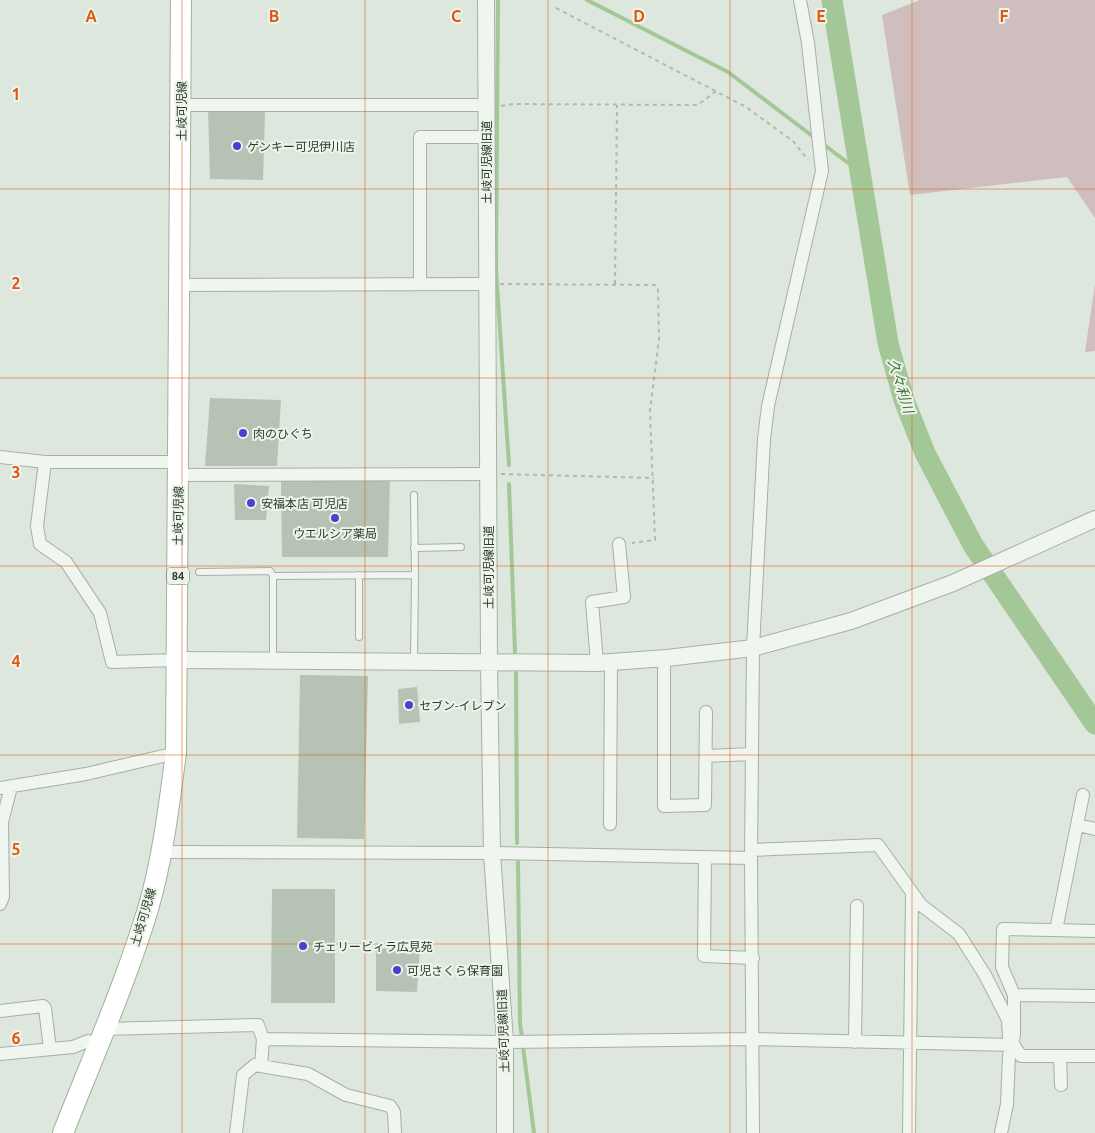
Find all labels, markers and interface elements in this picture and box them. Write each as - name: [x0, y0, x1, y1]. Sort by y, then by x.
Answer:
- text: A: [85, 7, 97, 25]
- text: B: [269, 7, 279, 25]
- text: C: [451, 7, 461, 25]
- text: D: [633, 7, 645, 25]
- text: E: [816, 7, 826, 25]
- text: F: [1000, 7, 1009, 25]
- street label: 土岐可児線: [175, 81, 188, 141]
- text: 1: [11, 85, 21, 103]
- street label: 土岐可児線旧道: [480, 120, 493, 204]
- marker: ゲンキー可児伊川店: [231, 140, 243, 152]
- place label: ゲンキー可児伊川店: [247, 140, 355, 153]
- text: 2: [11, 274, 21, 292]
- water label: 久々利川: [885, 357, 917, 417]
- marker: 肉のひぐち: [237, 427, 249, 439]
- place label: 肉のひぐち: [253, 427, 313, 440]
- text: 3: [11, 463, 21, 481]
- street label: 土岐可児線: [171, 486, 185, 546]
- marker: 安福本店 可児店: [245, 497, 257, 509]
- place label: 安福本店 可児店: [261, 497, 348, 510]
- marker: ウエルシア薬局: [329, 512, 341, 524]
- street label: 土岐可児線旧道: [482, 525, 495, 609]
- place label: ウエルシア薬局: [293, 527, 377, 540]
- road number: 84: [167, 568, 189, 584]
- text: 4: [11, 652, 21, 670]
- marker: セブン-イレブン: [403, 699, 415, 711]
- place label: セブン-イレブン: [419, 699, 506, 712]
- text: 5: [11, 840, 21, 858]
- street label: 土岐可児線: [128, 886, 158, 948]
- marker: チェリービィラ広見苑: [297, 940, 309, 952]
- place label: チェリービィラ広見苑: [313, 940, 433, 953]
- marker: 可児さくら保育園: [391, 964, 403, 976]
- place label: 可児さくら保育園: [407, 964, 503, 977]
- street label: 土岐可児線旧道: [495, 989, 511, 1073]
- text: 6: [11, 1029, 21, 1047]

